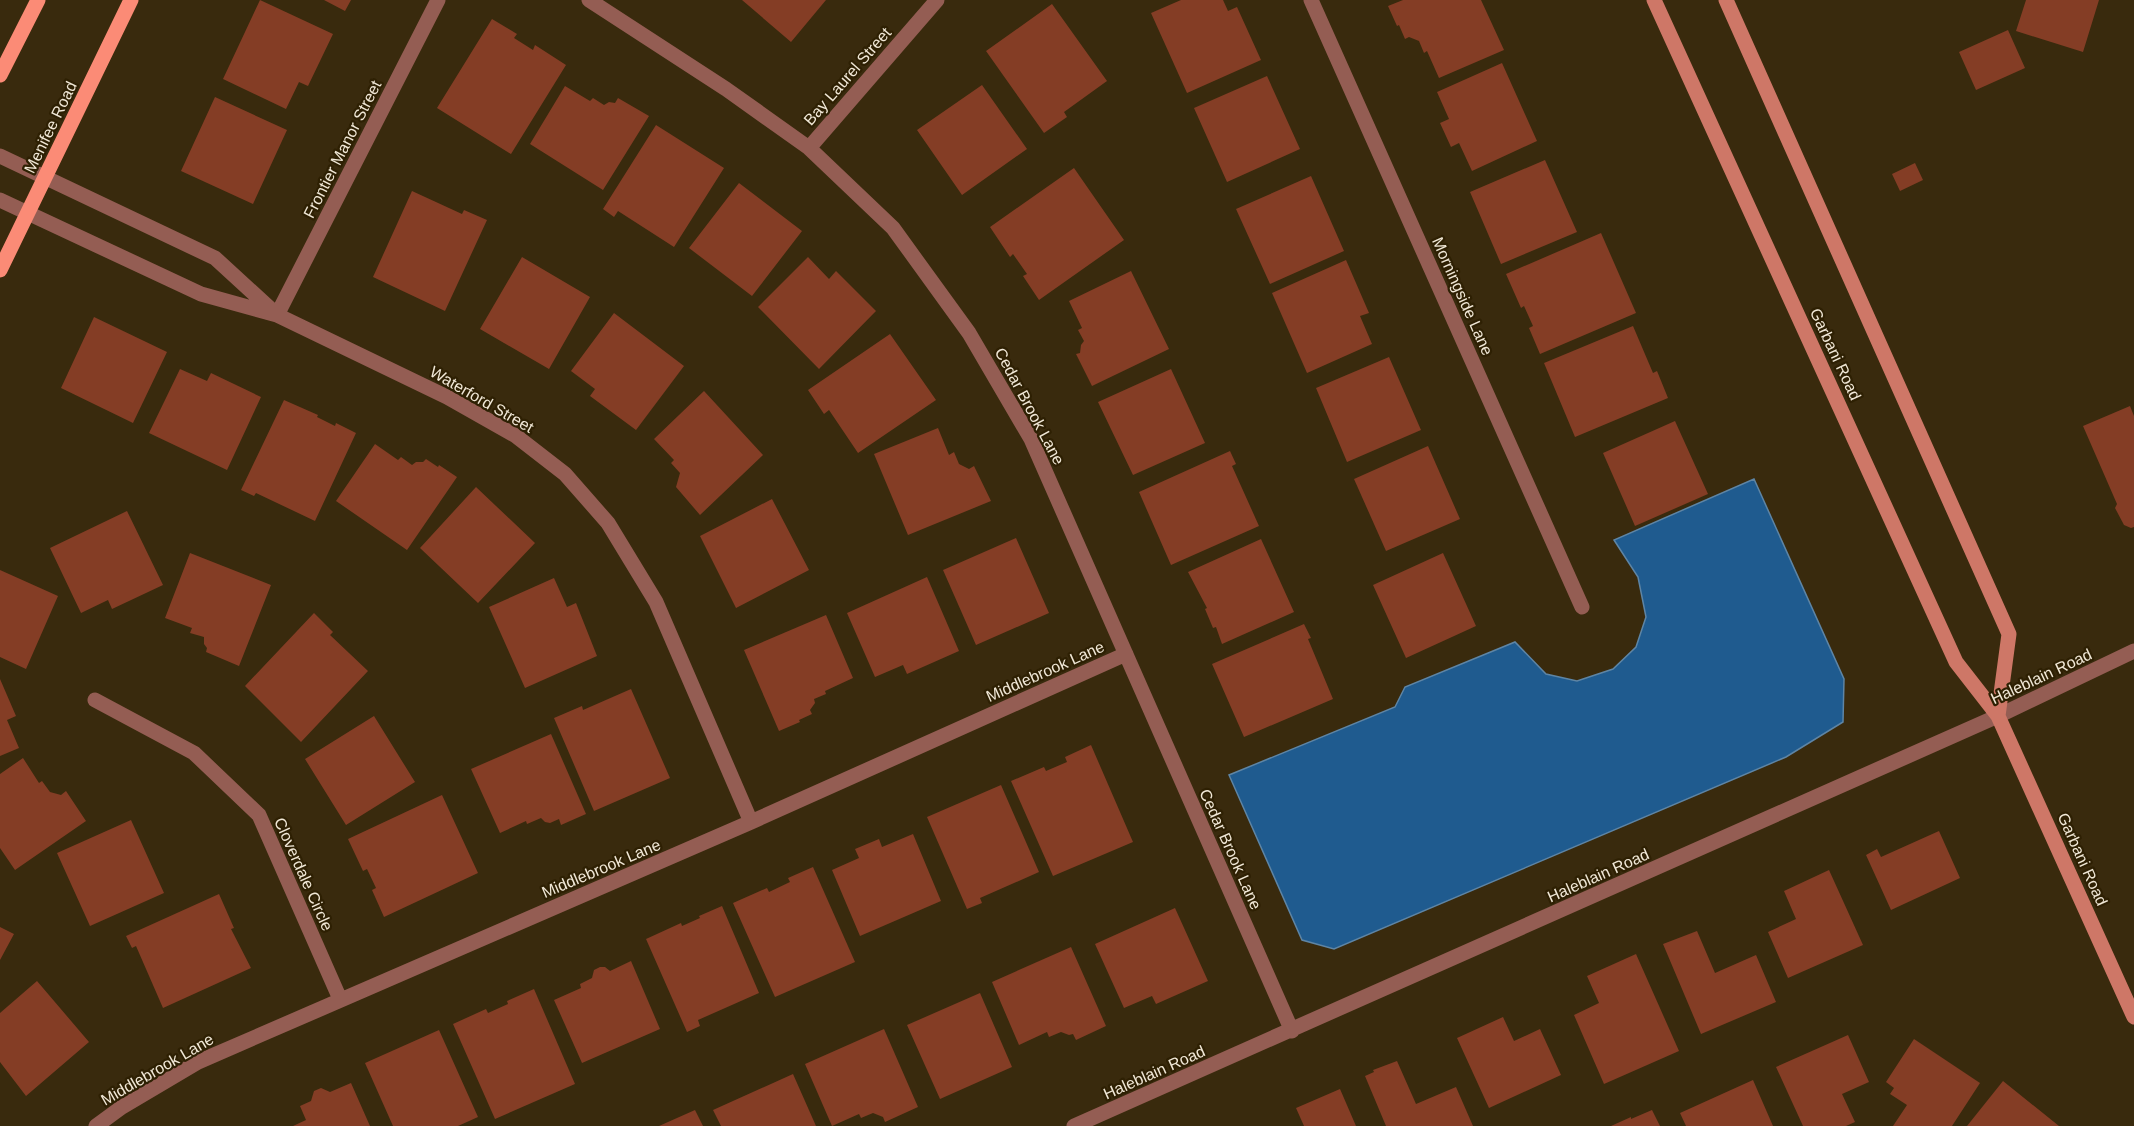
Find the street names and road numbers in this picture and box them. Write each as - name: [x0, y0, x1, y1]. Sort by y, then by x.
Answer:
- street label: Bay Laurel Street: [800, 24, 895, 129]
- street label: Frontier Manor Street: [300, 77, 385, 221]
- street label: Menifee Road: [21, 79, 80, 176]
- street label: Morningside Lane: [1429, 235, 1496, 358]
- street label: Garbani Road: [1807, 305, 1864, 403]
- street label: Cedar Brook Lane: [992, 345, 1068, 468]
- street label: Waterford Street: [427, 363, 537, 436]
- street label: Middlebrook Lane: [984, 638, 1107, 705]
- street label: Haleblain Road: [1988, 646, 2094, 707]
- street label: Cedar Brook Lane: [1196, 786, 1265, 912]
- street label: Garbani Road: [2055, 810, 2111, 908]
- street label: Cloverdale Circle: [271, 815, 336, 933]
- street label: Middlebrook Lane: [539, 836, 663, 901]
- street label: Haleblain Road: [1545, 845, 1652, 905]
- street label: Middlebrook Lane: [98, 1030, 217, 1109]
- street label: Haleblain Road: [1101, 1042, 1208, 1102]

